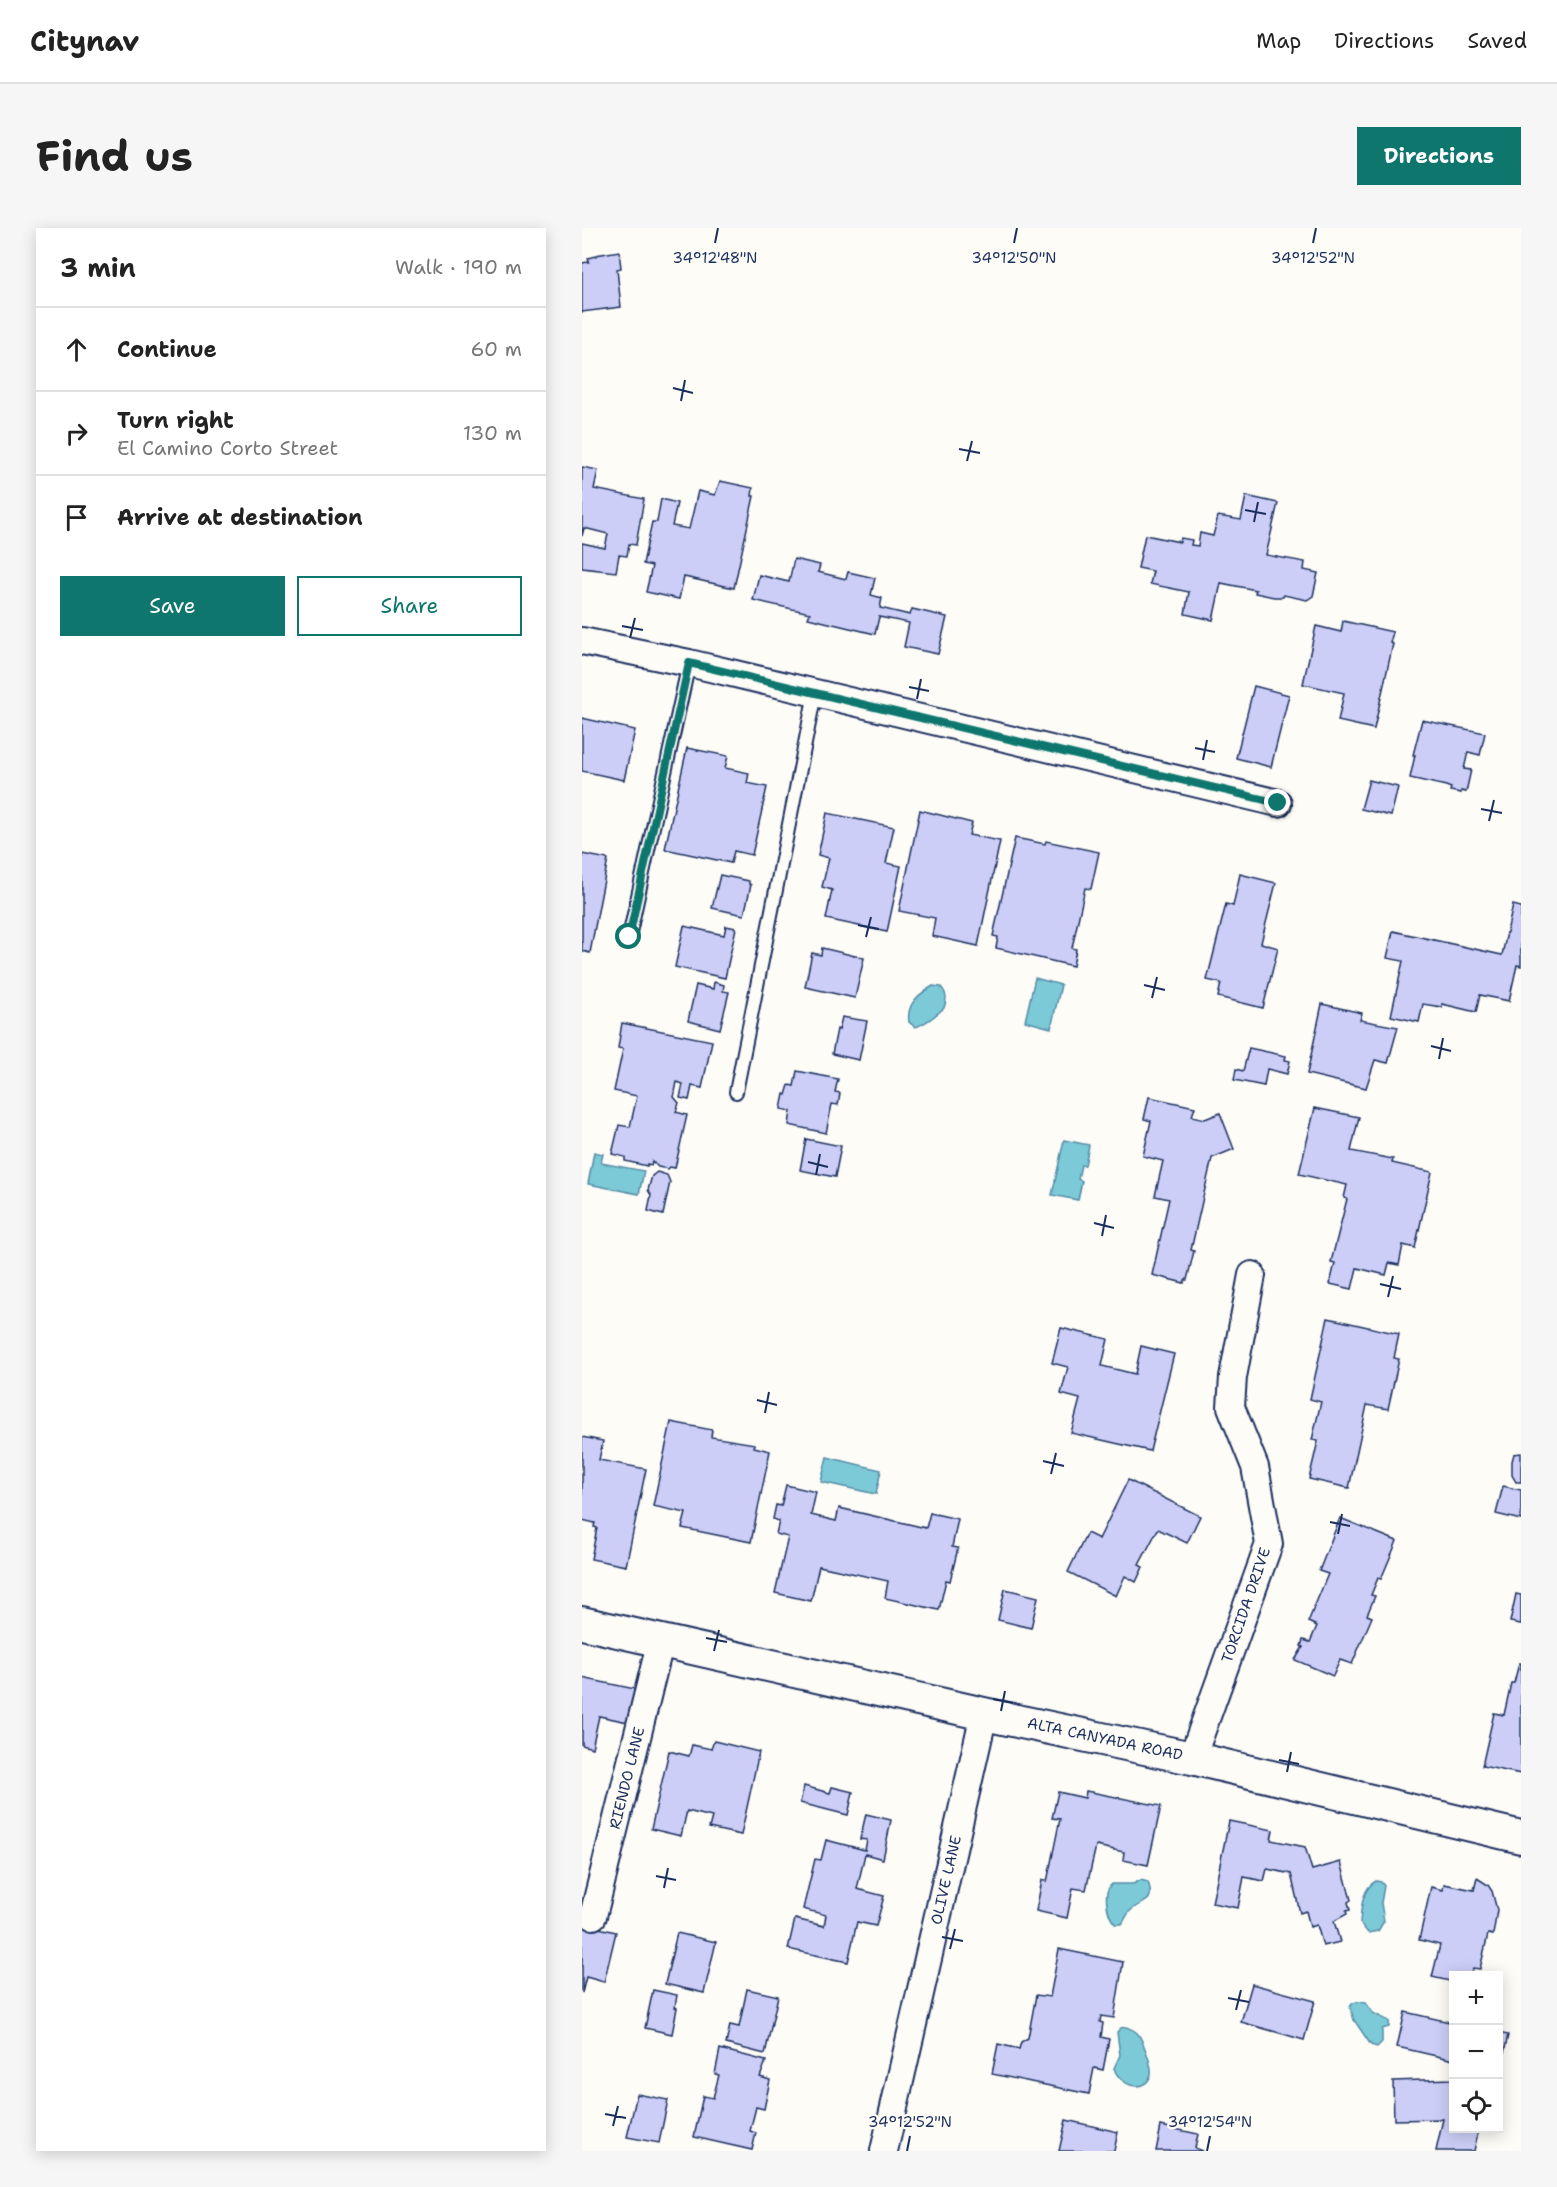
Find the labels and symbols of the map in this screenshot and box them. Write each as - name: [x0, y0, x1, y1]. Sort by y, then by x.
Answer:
- text: 34°12'48"N: [672, 248, 758, 268]
- text: 34°12'50"N: [972, 248, 1056, 268]
- text: 34°12'52"N: [1271, 248, 1355, 268]
- route end: [1264, 789, 1290, 815]
- route start: [615, 923, 641, 949]
- street label: TORCIDA DRIVE: [1217, 1545, 1275, 1665]
- street label: ALTA CANYADA ROAD: [1025, 1713, 1185, 1765]
- street label: RIENDO LANE: [605, 1725, 649, 1831]
- street label: OLIVE LANE: [926, 1833, 966, 1927]
- text: 34°12'52"N: [868, 2112, 952, 2132]
- text: 34°12'54"N: [1168, 2112, 1252, 2132]

